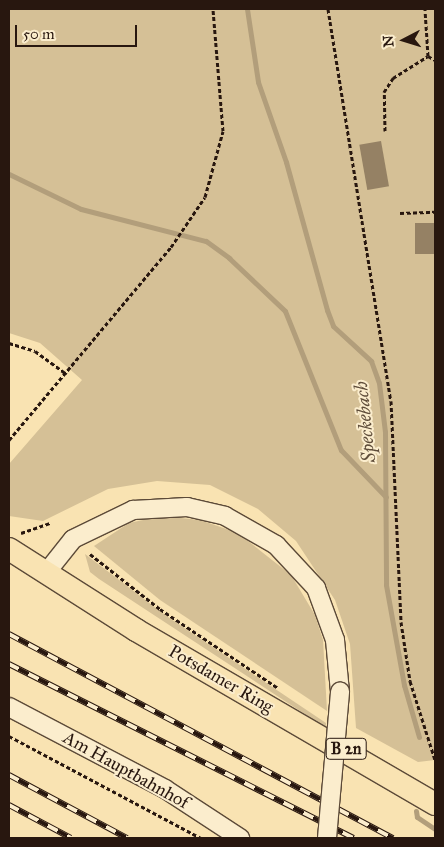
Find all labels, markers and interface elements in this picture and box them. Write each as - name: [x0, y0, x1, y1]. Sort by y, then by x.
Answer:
- scale bar: [18, 15, 140, 47]
- north arrow: [379, 15, 429, 65]
- text: 50 m: [23, 25, 55, 43]
- text: N: [380, 35, 398, 48]
- water label: Speckebach: [349, 380, 381, 464]
- street label: Potsdamer Ring: [165, 640, 277, 718]
- street label: Am Hauptbahnhof: [59, 726, 193, 814]
- road number: B 2n: [325, 736, 367, 762]

